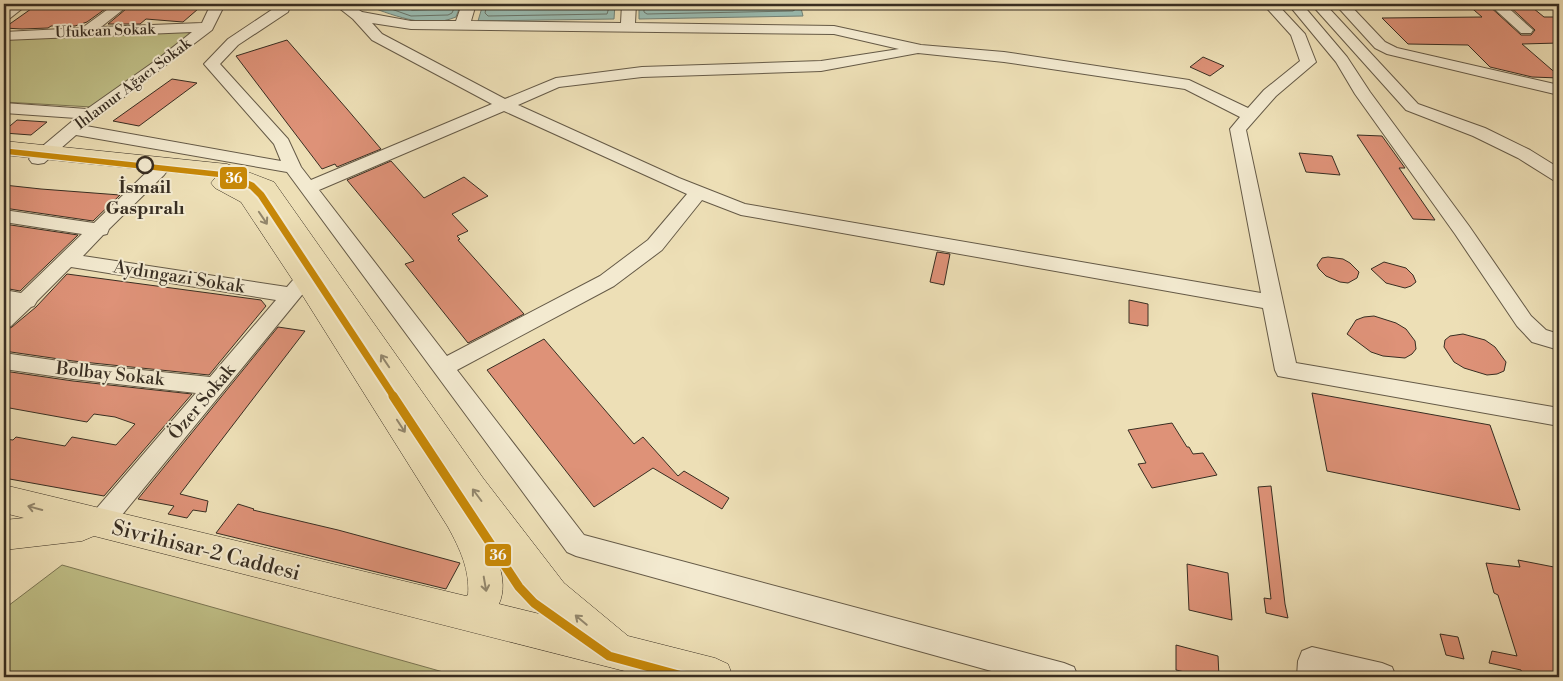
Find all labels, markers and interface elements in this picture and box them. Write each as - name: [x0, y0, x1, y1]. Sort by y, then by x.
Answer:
- street label: Ufukcan Sokak: [55, 20, 157, 42]
- street label: Ihlamur Ağacı Sokak: [71, 33, 196, 134]
- marker: İsmail Gaspıralı: [136, 156, 154, 174]
- line badge: 36: [219, 166, 248, 190]
- text: 36: [225, 170, 243, 188]
- place label: İsmail Gaspıralı: [105, 176, 185, 220]
- one-way arrow: [258, 211, 268, 225]
- street label: Aydıngazi Sokak: [111, 255, 248, 299]
- one-way arrow: [380, 355, 390, 369]
- street label: Bolbay Sokak: [54, 357, 167, 391]
- street label: Özer Sokak: [164, 358, 241, 445]
- one-way arrow: [396, 419, 406, 433]
- one-way arrow: [472, 488, 482, 502]
- one-way arrow: [28, 502, 44, 512]
- street label: Sivrihisar-2 Caddesi: [109, 515, 303, 587]
- line badge: 36: [484, 543, 512, 567]
- text: 36: [489, 547, 507, 565]
- one-way arrow: [481, 575, 491, 591]
- one-way arrow: [574, 614, 587, 625]

